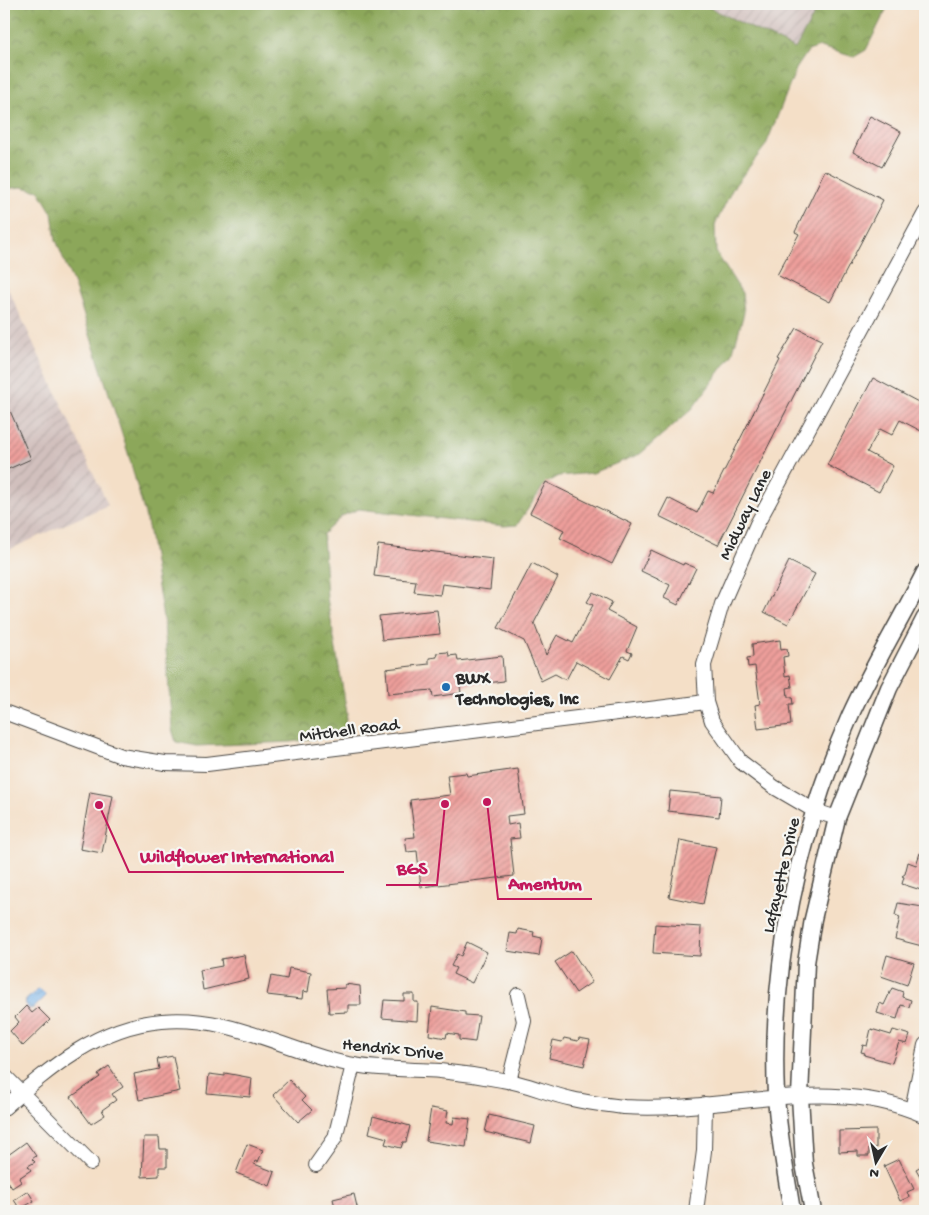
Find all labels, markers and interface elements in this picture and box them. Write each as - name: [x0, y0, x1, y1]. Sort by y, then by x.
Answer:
- street label: Midway Lane: [715, 466, 778, 564]
- place label: BWX Technologies, Inc: [454, 669, 579, 711]
- marker: BWX Technologies, Inc: [440, 681, 452, 693]
- street label: Mitchell Road: [298, 715, 402, 748]
- street label: Lafayette Drive: [759, 815, 806, 935]
- callout: Wildflower International: [129, 838, 344, 872]
- text: Wildflower International: [139, 847, 334, 870]
- callout: BGS: [386, 851, 437, 885]
- text: BGS: [396, 859, 428, 882]
- callout: Amentum: [498, 865, 592, 899]
- text: Amentum: [507, 874, 582, 897]
- street label: Hendrix Drive: [341, 1035, 445, 1066]
- north arrow: [852, 1138, 902, 1188]
- text: N: [869, 1163, 880, 1181]

